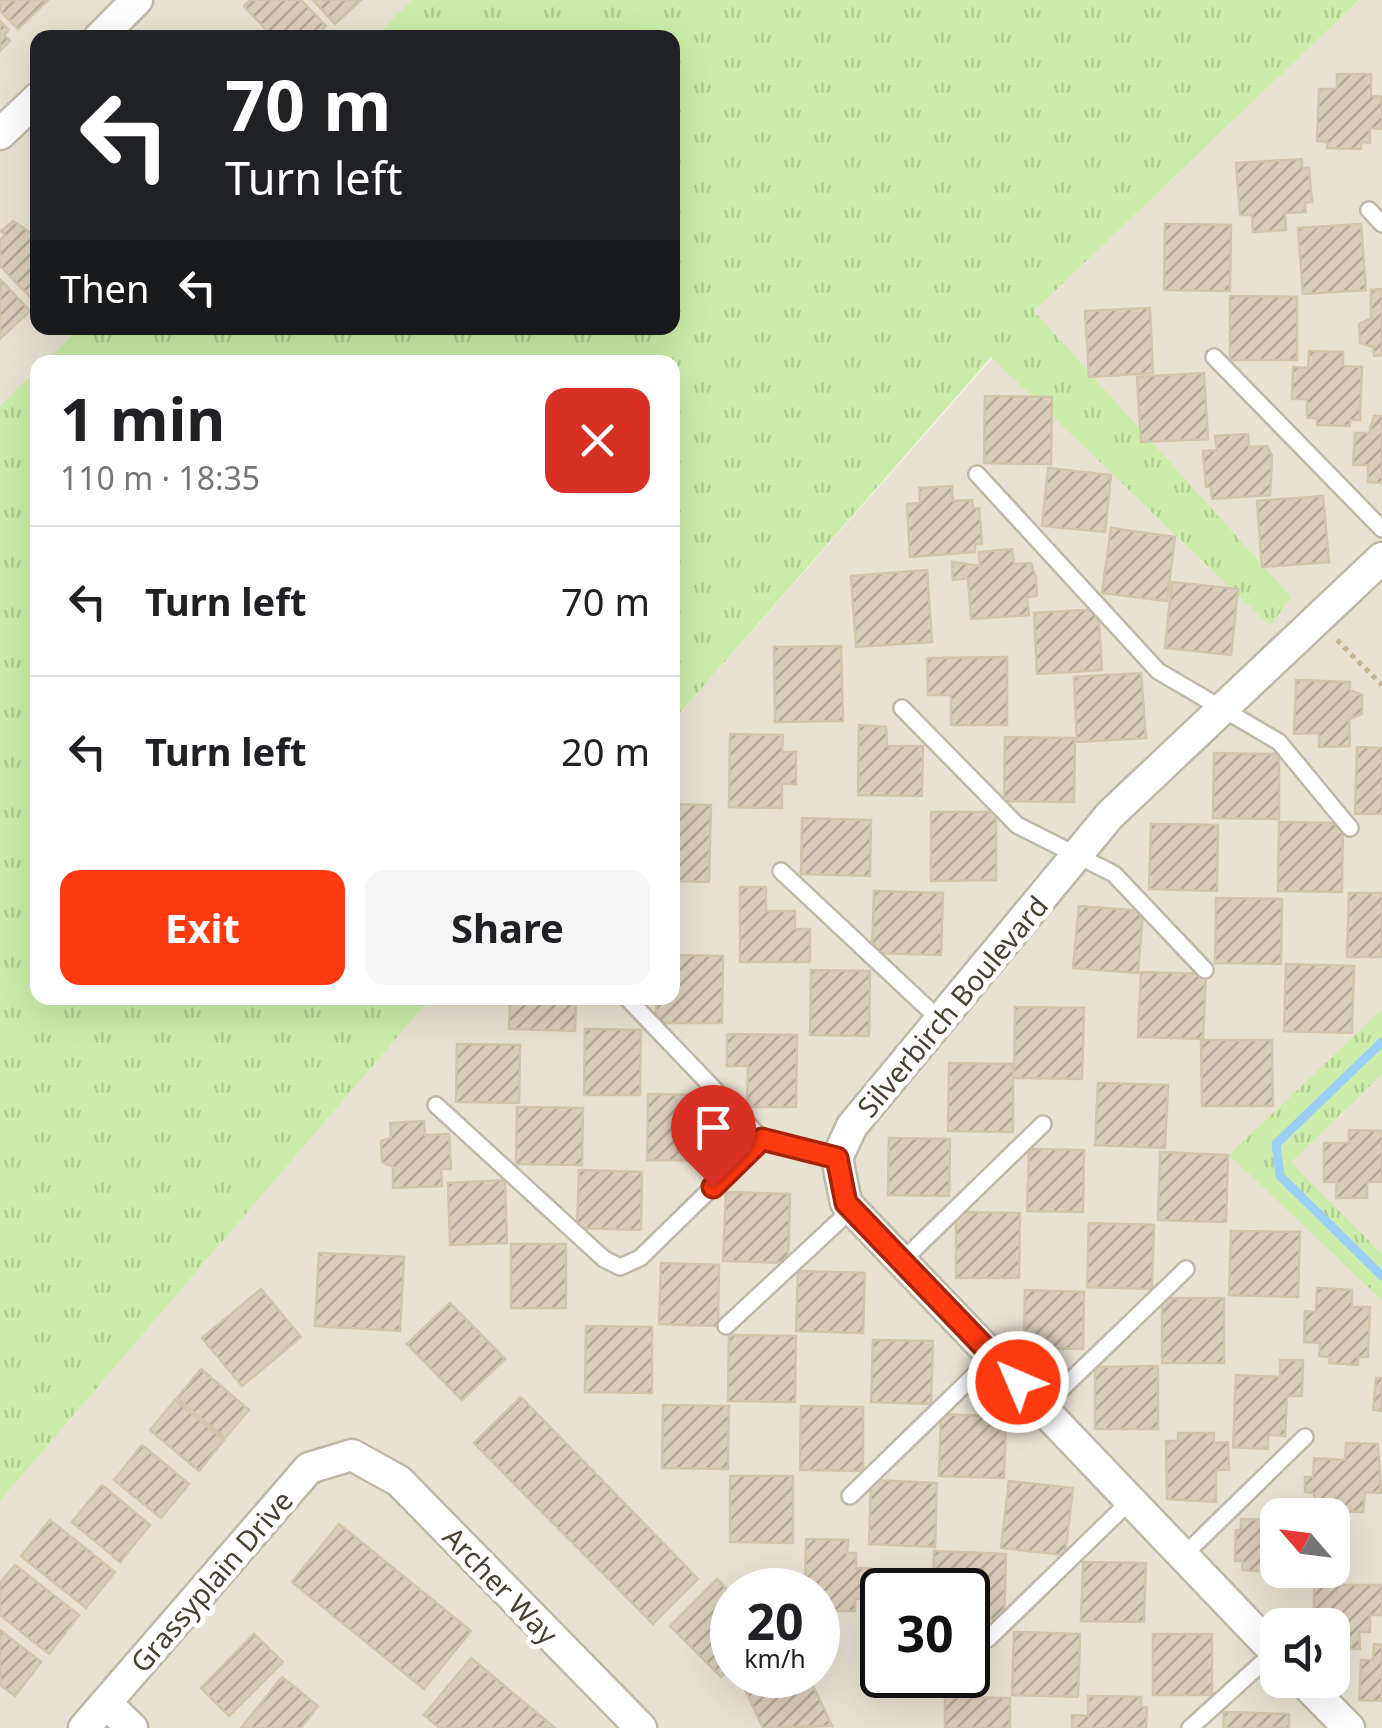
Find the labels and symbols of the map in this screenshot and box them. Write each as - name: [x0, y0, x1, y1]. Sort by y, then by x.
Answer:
- street label: Silverbirch Boulevard: [848, 887, 1056, 1125]
- pin: [671, 1085, 756, 1188]
- position arrow: [966, 1330, 1070, 1434]
- street label: Grassyplain Drive: [121, 1482, 301, 1680]
- north arrow: [1260, 1498, 1350, 1588]
- street label: Archer Way: [435, 1518, 567, 1653]
- speed limit sign: 30: [860, 1568, 990, 1698]

